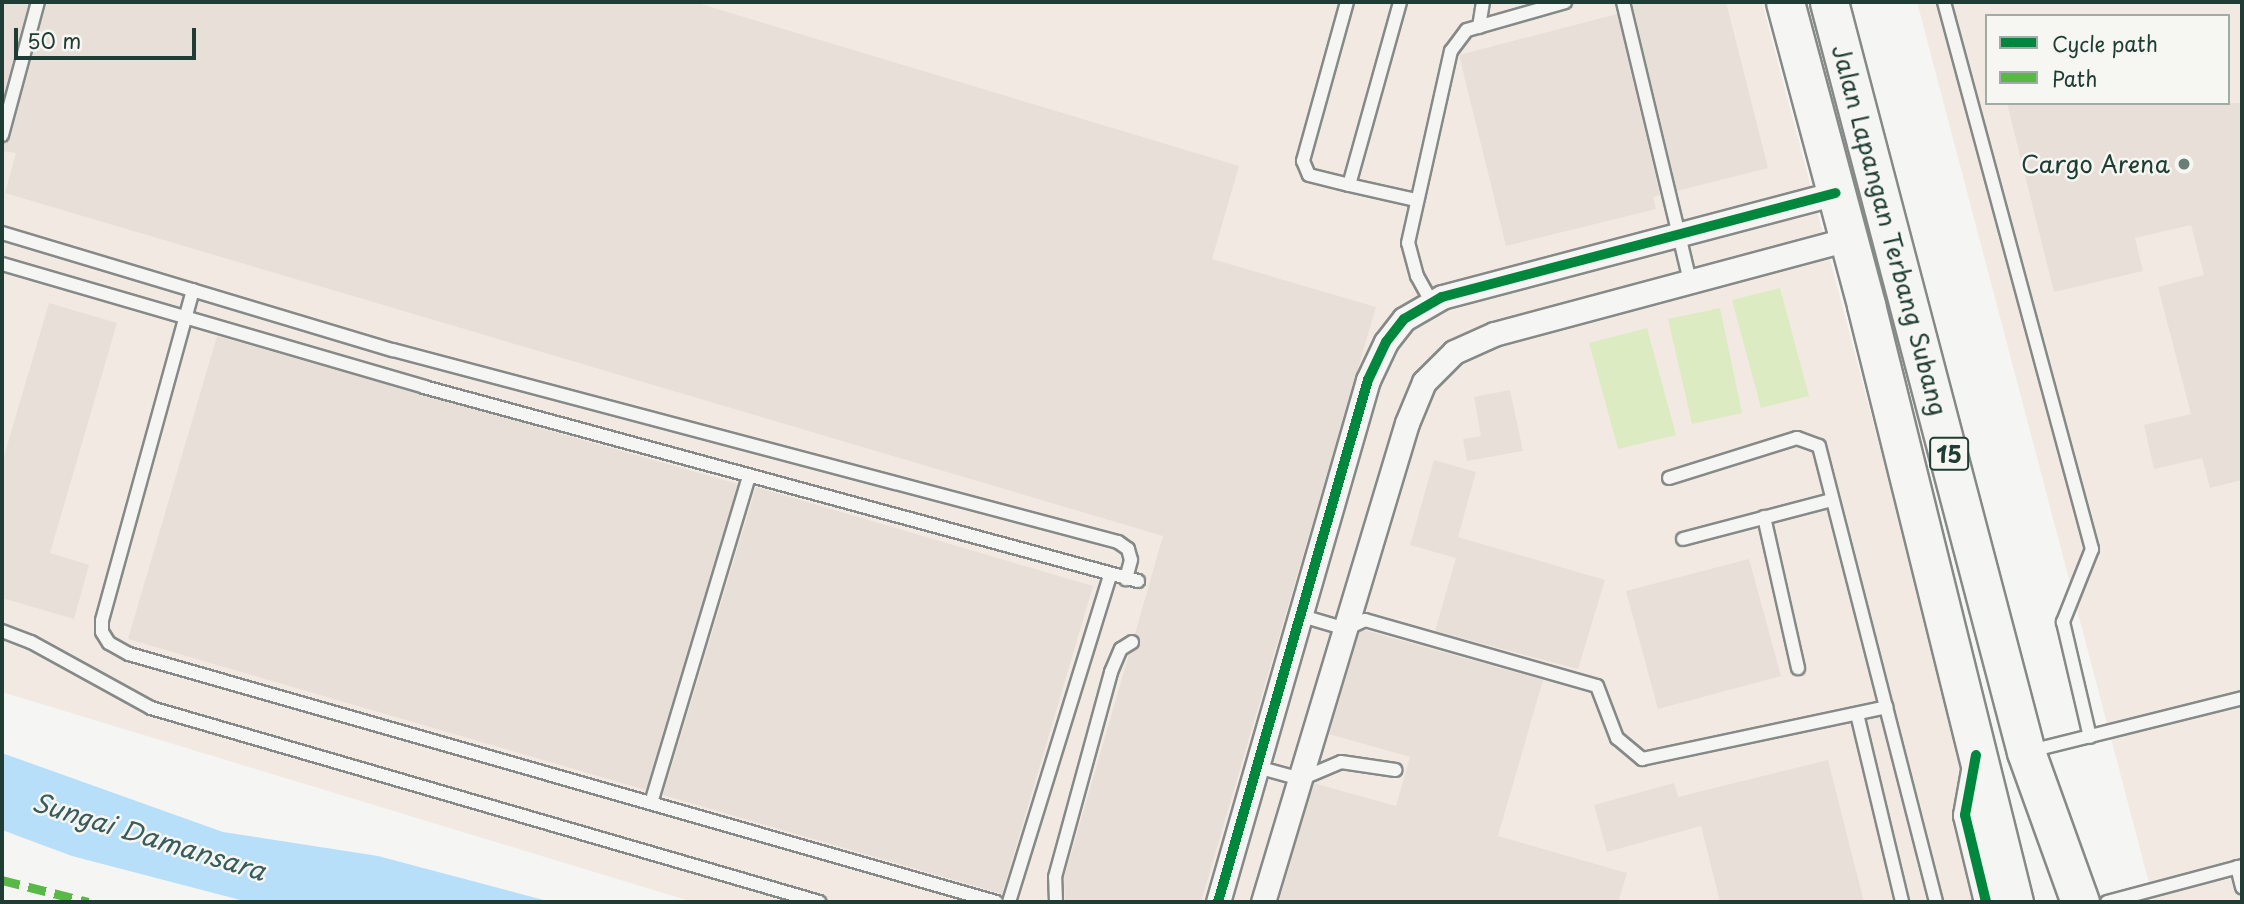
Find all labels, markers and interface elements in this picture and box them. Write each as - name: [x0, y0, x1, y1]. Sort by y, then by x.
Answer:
- scale bar: [18, 14, 200, 58]
- legend: [1985, 14, 2230, 105]
- text: 50 m: [27, 24, 81, 56]
- text: Cycle path: [2052, 27, 2158, 59]
- street label: Jalan Lapangan Terbang Subang: [1827, 42, 1953, 418]
- text: Path: [2052, 62, 2097, 94]
- place label: Cargo Arena: [2021, 150, 2170, 178]
- marker: Cargo Arena: [2176, 156, 2192, 172]
- road number: 15: [1928, 435, 1970, 474]
- water label: Sungai Damansara: [27, 785, 271, 887]

